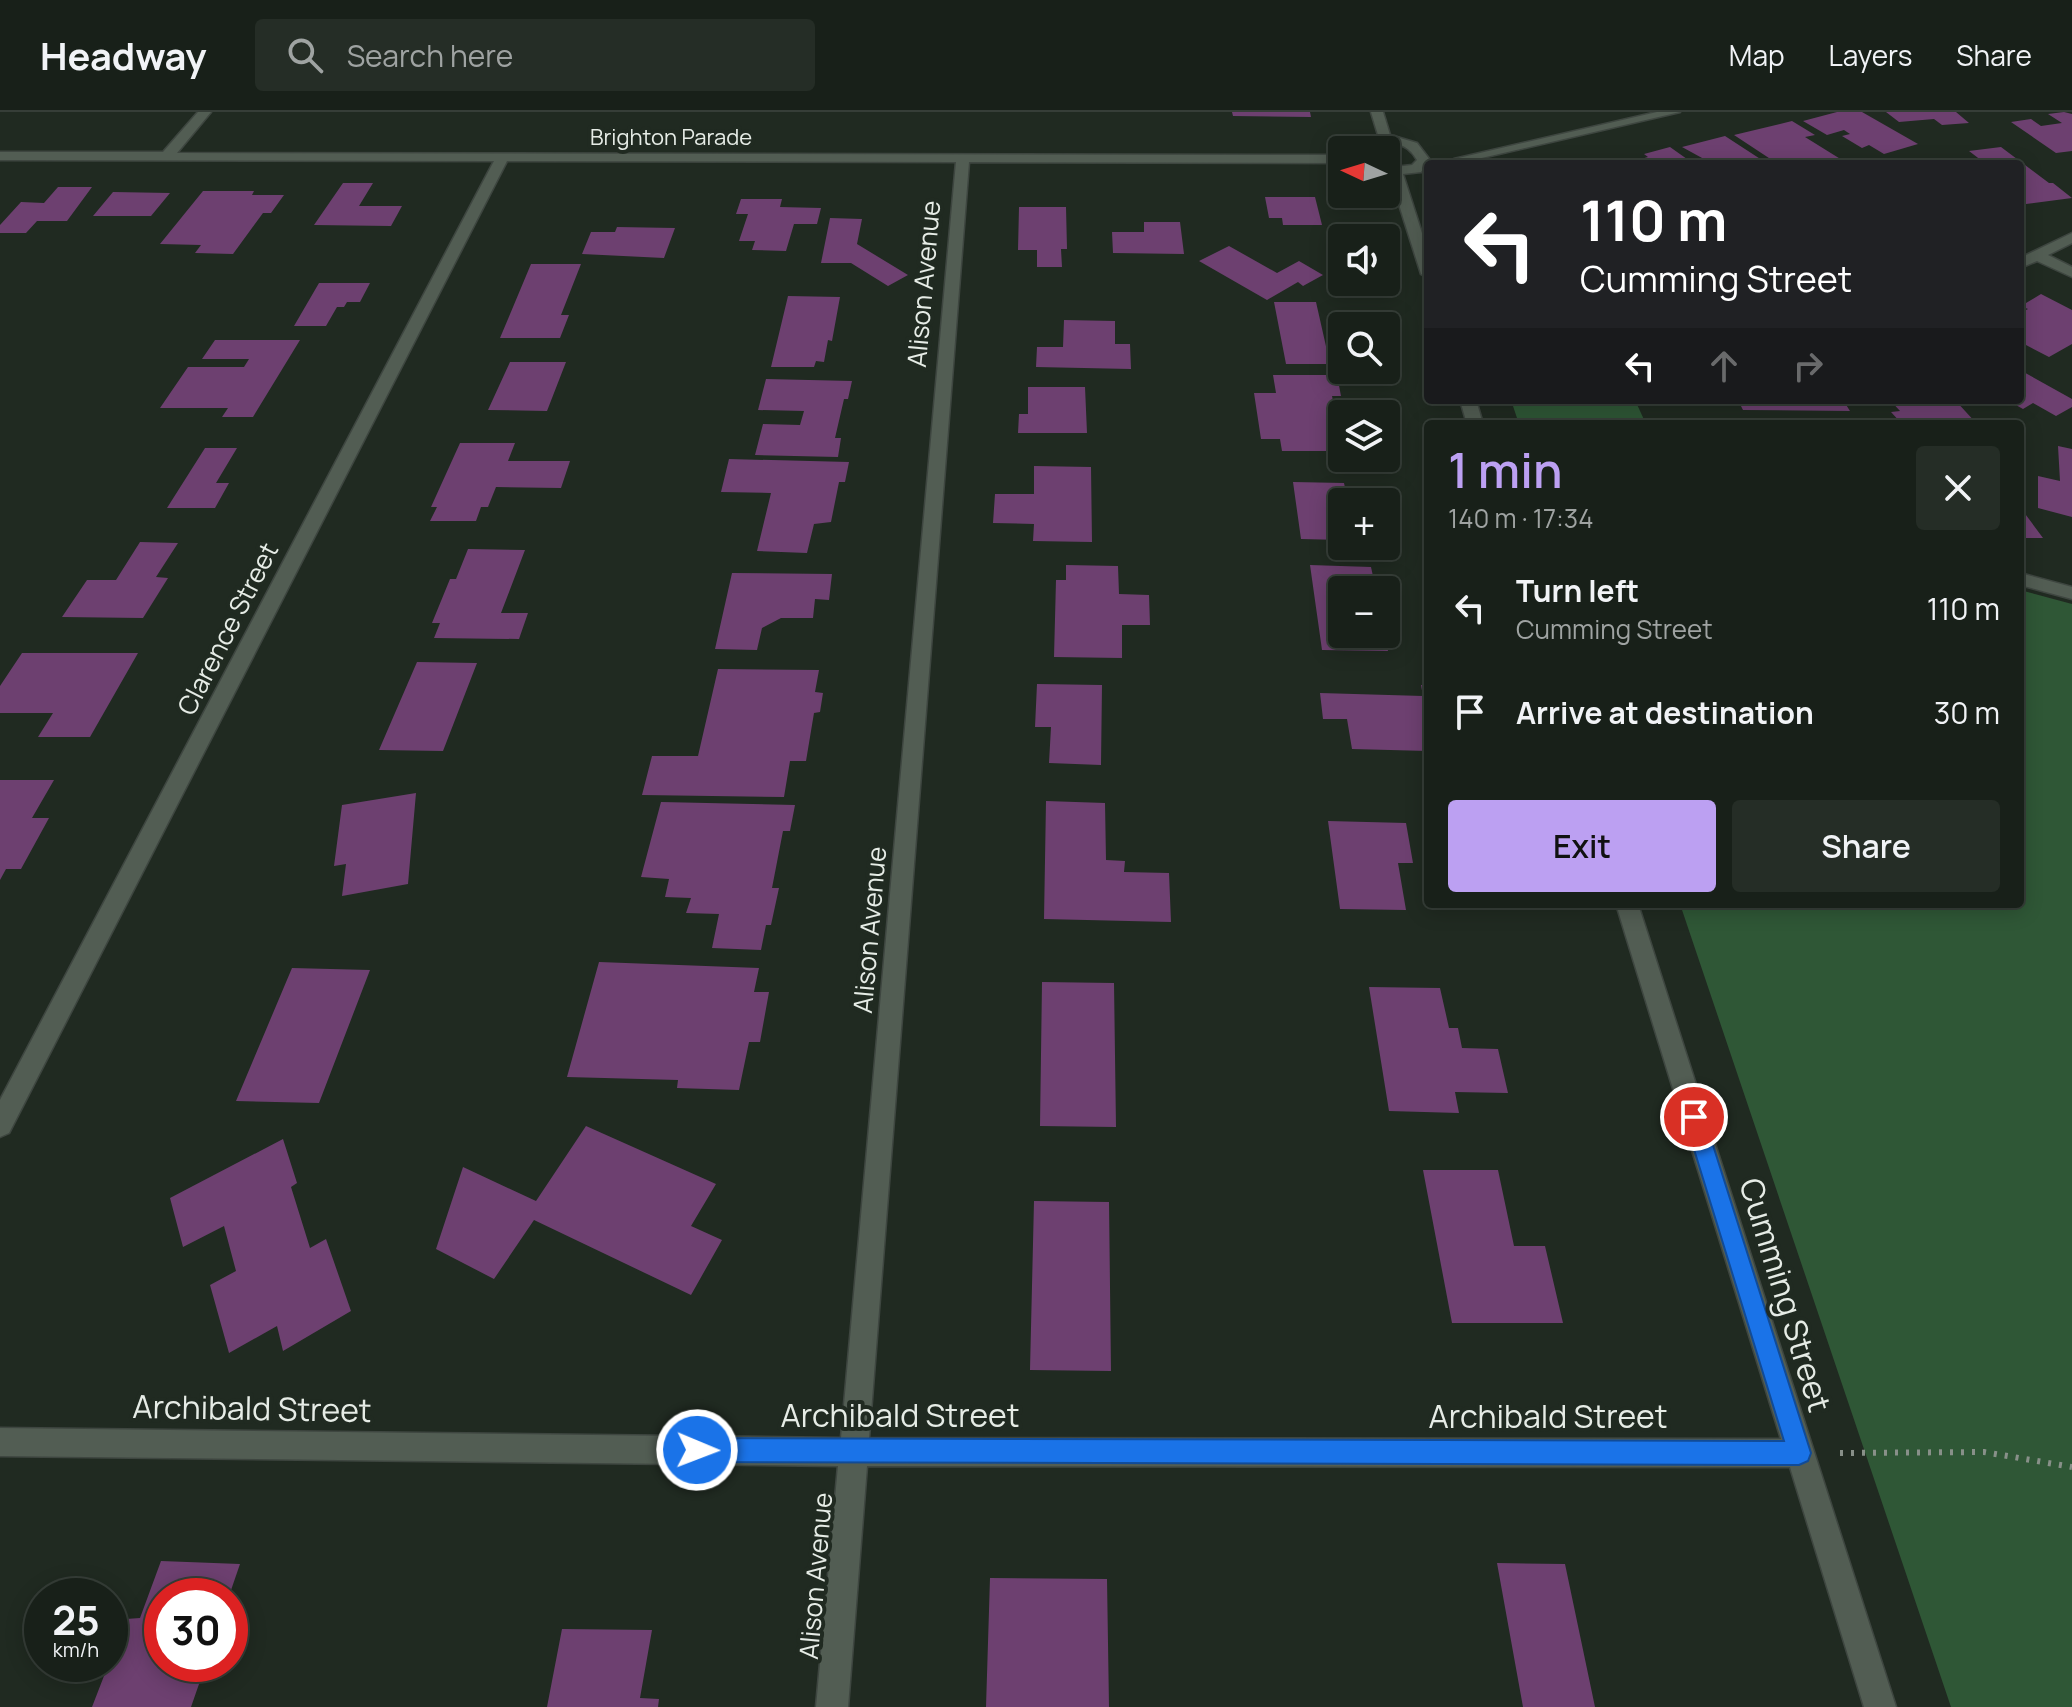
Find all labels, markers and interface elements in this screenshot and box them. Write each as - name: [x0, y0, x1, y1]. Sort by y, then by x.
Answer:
- search box: [255, 19, 815, 91]
- text: Headway: [40, 29, 207, 81]
- icon: search: [283, 33, 327, 77]
- text: Search here: [347, 35, 513, 76]
- text: Map: [1729, 36, 1785, 74]
- text: Layers: [1829, 36, 1912, 74]
- text: Share: [1956, 36, 2032, 74]
- street label: Brighton Parade: [590, 122, 752, 152]
- north arrow: [1328, 136, 1400, 208]
- map controls: [1328, 136, 1400, 648]
- text: 110 m: [1580, 181, 1727, 258]
- icon: left: [1448, 192, 1552, 296]
- street label: Alison Avenue: [898, 199, 948, 369]
- button: sound: [1328, 224, 1400, 296]
- text: Cumming Street: [1580, 254, 1852, 303]
- button: search: [1328, 312, 1400, 384]
- icon: left: [1618, 344, 1662, 388]
- icon: ahead: [1702, 344, 1746, 388]
- icon: right: [1786, 344, 1830, 388]
- button: layers: [1328, 400, 1400, 472]
- text: 1 min: [1448, 437, 1562, 502]
- button: close: [1916, 446, 2000, 530]
- button: +: [1328, 488, 1400, 560]
- text: 140 m · 17:34: [1448, 500, 1594, 536]
- street label: Clarence Street: [168, 536, 286, 721]
- text: Turn left: [1516, 570, 1639, 611]
- button: −: [1328, 576, 1400, 648]
- icon: left: [1448, 586, 1492, 630]
- text: 110 m: [1927, 588, 2000, 629]
- text: Cumming Street: [1516, 611, 1713, 647]
- icon: arrive: [1448, 690, 1492, 734]
- text: Arrive at destination: [1516, 692, 1814, 733]
- text: 30 m: [1934, 692, 2000, 733]
- button: Exit: [1448, 800, 1716, 892]
- button: Share: [1732, 800, 2000, 892]
- street label: Alison Avenue: [844, 845, 894, 1015]
- pin: [1660, 1083, 1728, 1151]
- icon: arrive: [1672, 1095, 1716, 1139]
- street label: Cumming Street: [1730, 1173, 1842, 1417]
- street label: Archibald Street: [132, 1384, 372, 1432]
- street label: Archibald Street: [780, 1393, 1020, 1437]
- street label: Archibald Street: [1428, 1394, 1668, 1438]
- position arrow: [655, 1408, 739, 1492]
- street label: Alison Avenue: [790, 1491, 840, 1661]
- speed limit sign: 30: [144, 1578, 248, 1682]
- text: 25: [52, 1592, 100, 1647]
- text: km/h: [53, 1636, 99, 1663]

